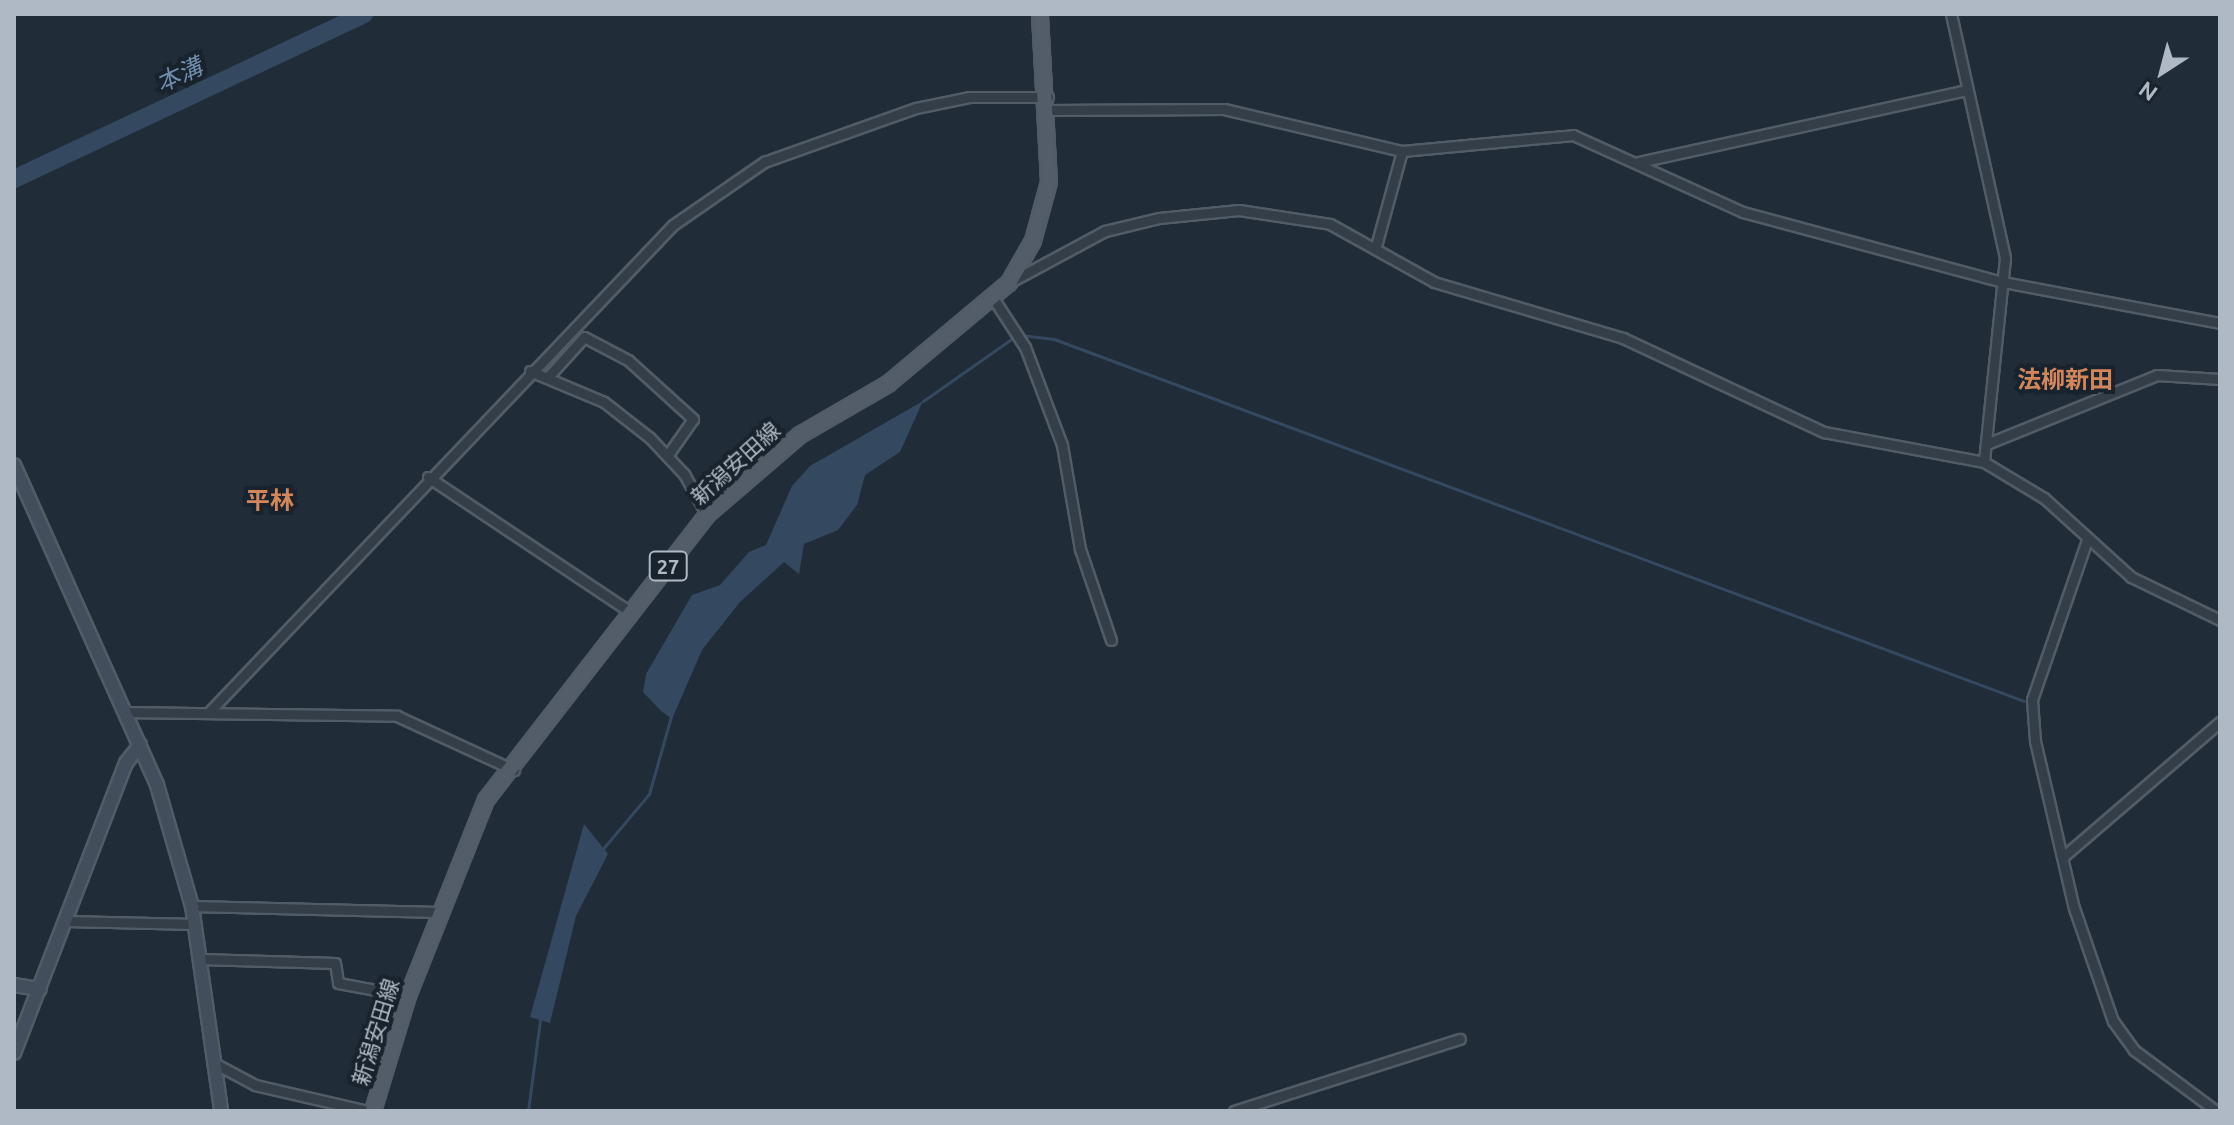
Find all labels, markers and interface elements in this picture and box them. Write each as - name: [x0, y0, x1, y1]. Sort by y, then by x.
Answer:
- north arrow: [2122, 32, 2202, 112]
- water label: 本溝: [151, 52, 207, 98]
- text: N: [2134, 77, 2162, 107]
- district label: 法柳新田: [2017, 366, 2113, 394]
- street label: 新潟安田線: [685, 416, 785, 510]
- district label: 平林: [246, 487, 294, 515]
- road number: 27: [648, 550, 688, 582]
- street label: 新潟安田線: [346, 976, 404, 1088]

